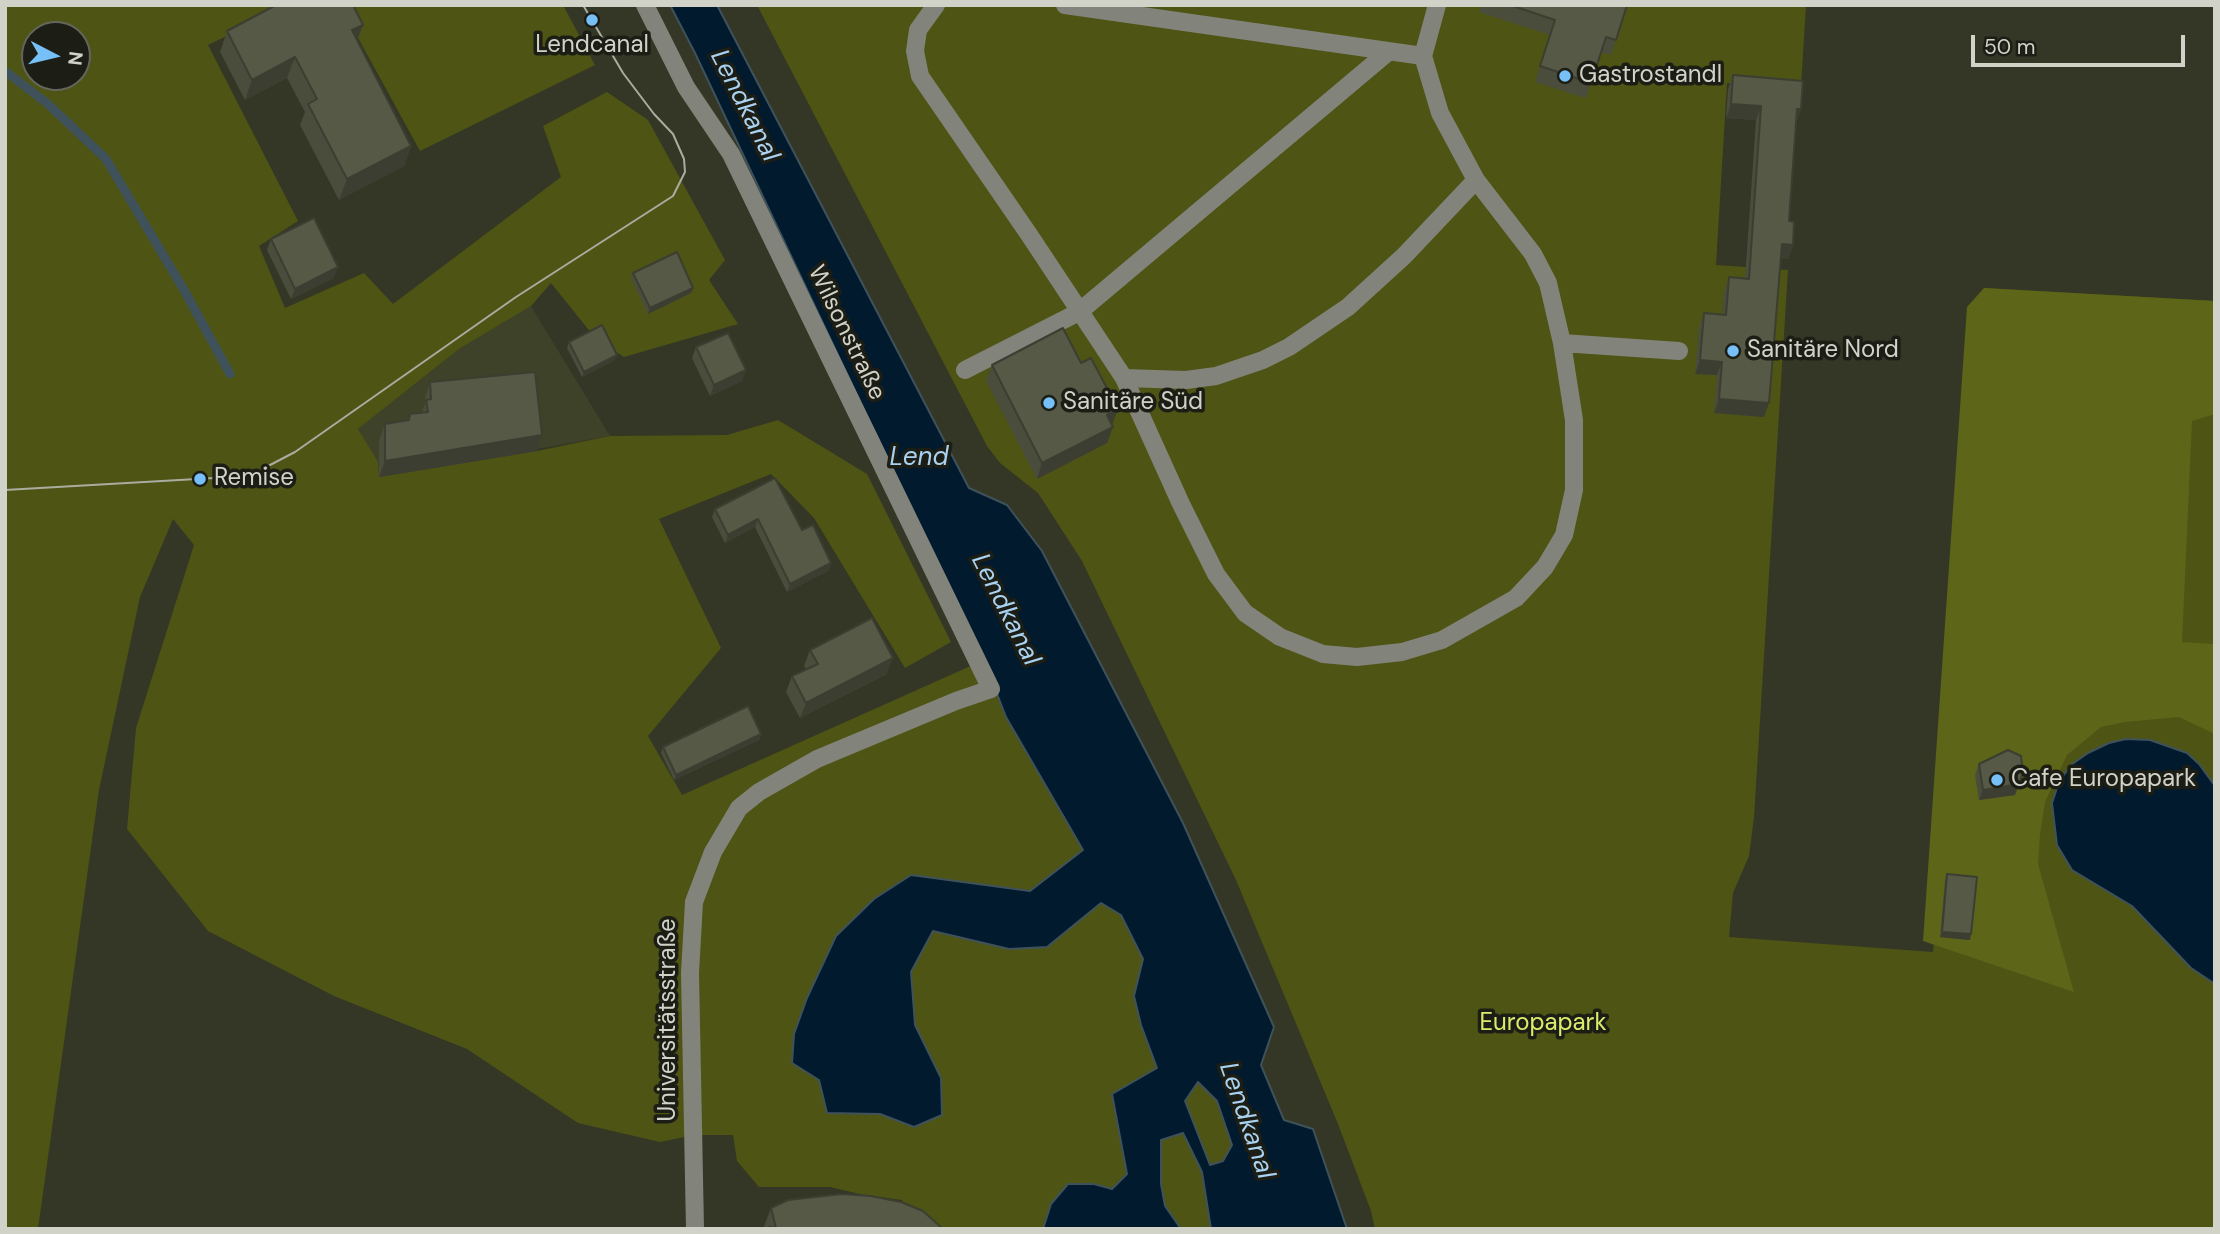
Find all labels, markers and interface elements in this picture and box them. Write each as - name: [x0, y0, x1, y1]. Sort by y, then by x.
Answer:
- marker: Lendcanal: [584, 12, 600, 28]
- north arrow: [21, 21, 91, 91]
- scale bar: [1975, 21, 2188, 65]
- place label: Lendcanal: [535, 32, 649, 60]
- text: 50 m: [1984, 33, 2035, 61]
- water label: Lendkanal: [703, 45, 785, 167]
- text: N: [62, 50, 89, 67]
- place label: Gastrostandl: [1579, 62, 1722, 90]
- marker: Gastrostandl: [1557, 68, 1573, 84]
- street label: Wilsonstraße: [801, 261, 891, 405]
- place label: Sanitäre Nord: [1747, 337, 1899, 365]
- marker: Sanitäre Nord: [1725, 343, 1741, 359]
- place label: Sanitäre Süd: [1063, 389, 1203, 417]
- marker: Sanitäre Süd: [1041, 395, 1057, 411]
- water label: Lend: [889, 442, 949, 474]
- place label: Remise: [214, 465, 294, 493]
- marker: Remise: [192, 471, 208, 487]
- water label: Lendkanal: [964, 549, 1046, 671]
- place label: Cafe Europapark: [2011, 766, 2196, 794]
- marker: Cafe Europapark: [1989, 772, 2005, 788]
- street label: Universitätsstraße: [655, 918, 683, 1122]
- park label: Europapark: [1479, 1010, 1607, 1038]
- water label: Lendkanal: [1212, 1059, 1280, 1183]

